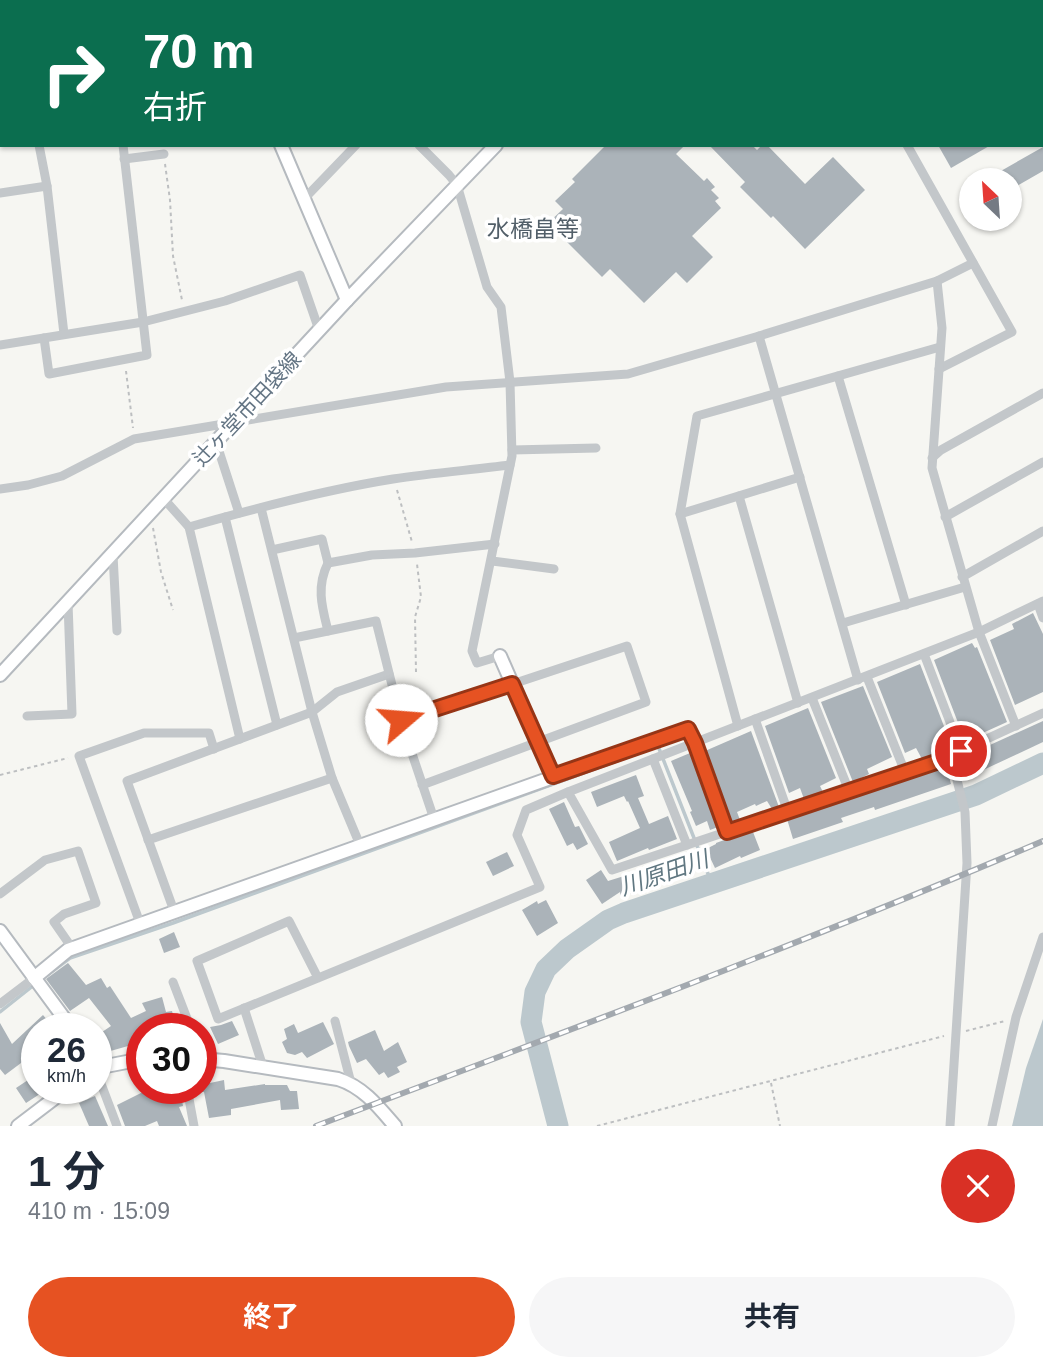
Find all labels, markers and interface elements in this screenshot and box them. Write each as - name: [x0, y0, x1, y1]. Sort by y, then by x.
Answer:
- text: 70 m: [143, 24, 255, 78]
- icon: right: [28, 28, 119, 119]
- text: 右折: [143, 89, 207, 125]
- north arrow: [959, 168, 1022, 231]
- map controls: [959, 168, 1022, 231]
- district label: 水橋畠等: [487, 216, 579, 242]
- street label: 辻ヶ堂市田袋線: [188, 347, 305, 470]
- position arrow: [364, 683, 438, 757]
- pin: [931, 721, 991, 781]
- icon: arrive: [942, 732, 980, 770]
- water label: 川原田川: [616, 845, 715, 900]
- speed limit sign: 30: [126, 1013, 217, 1104]
- text: 26: [47, 1030, 86, 1069]
- text: km/h: [47, 1066, 86, 1086]
- text: 1 分: [28, 1148, 105, 1195]
- button: close: [941, 1149, 1015, 1223]
- text: 410 m · 15:09: [28, 1198, 170, 1224]
- button: 終了: [28, 1277, 515, 1357]
- button: 共有: [529, 1277, 1015, 1357]

